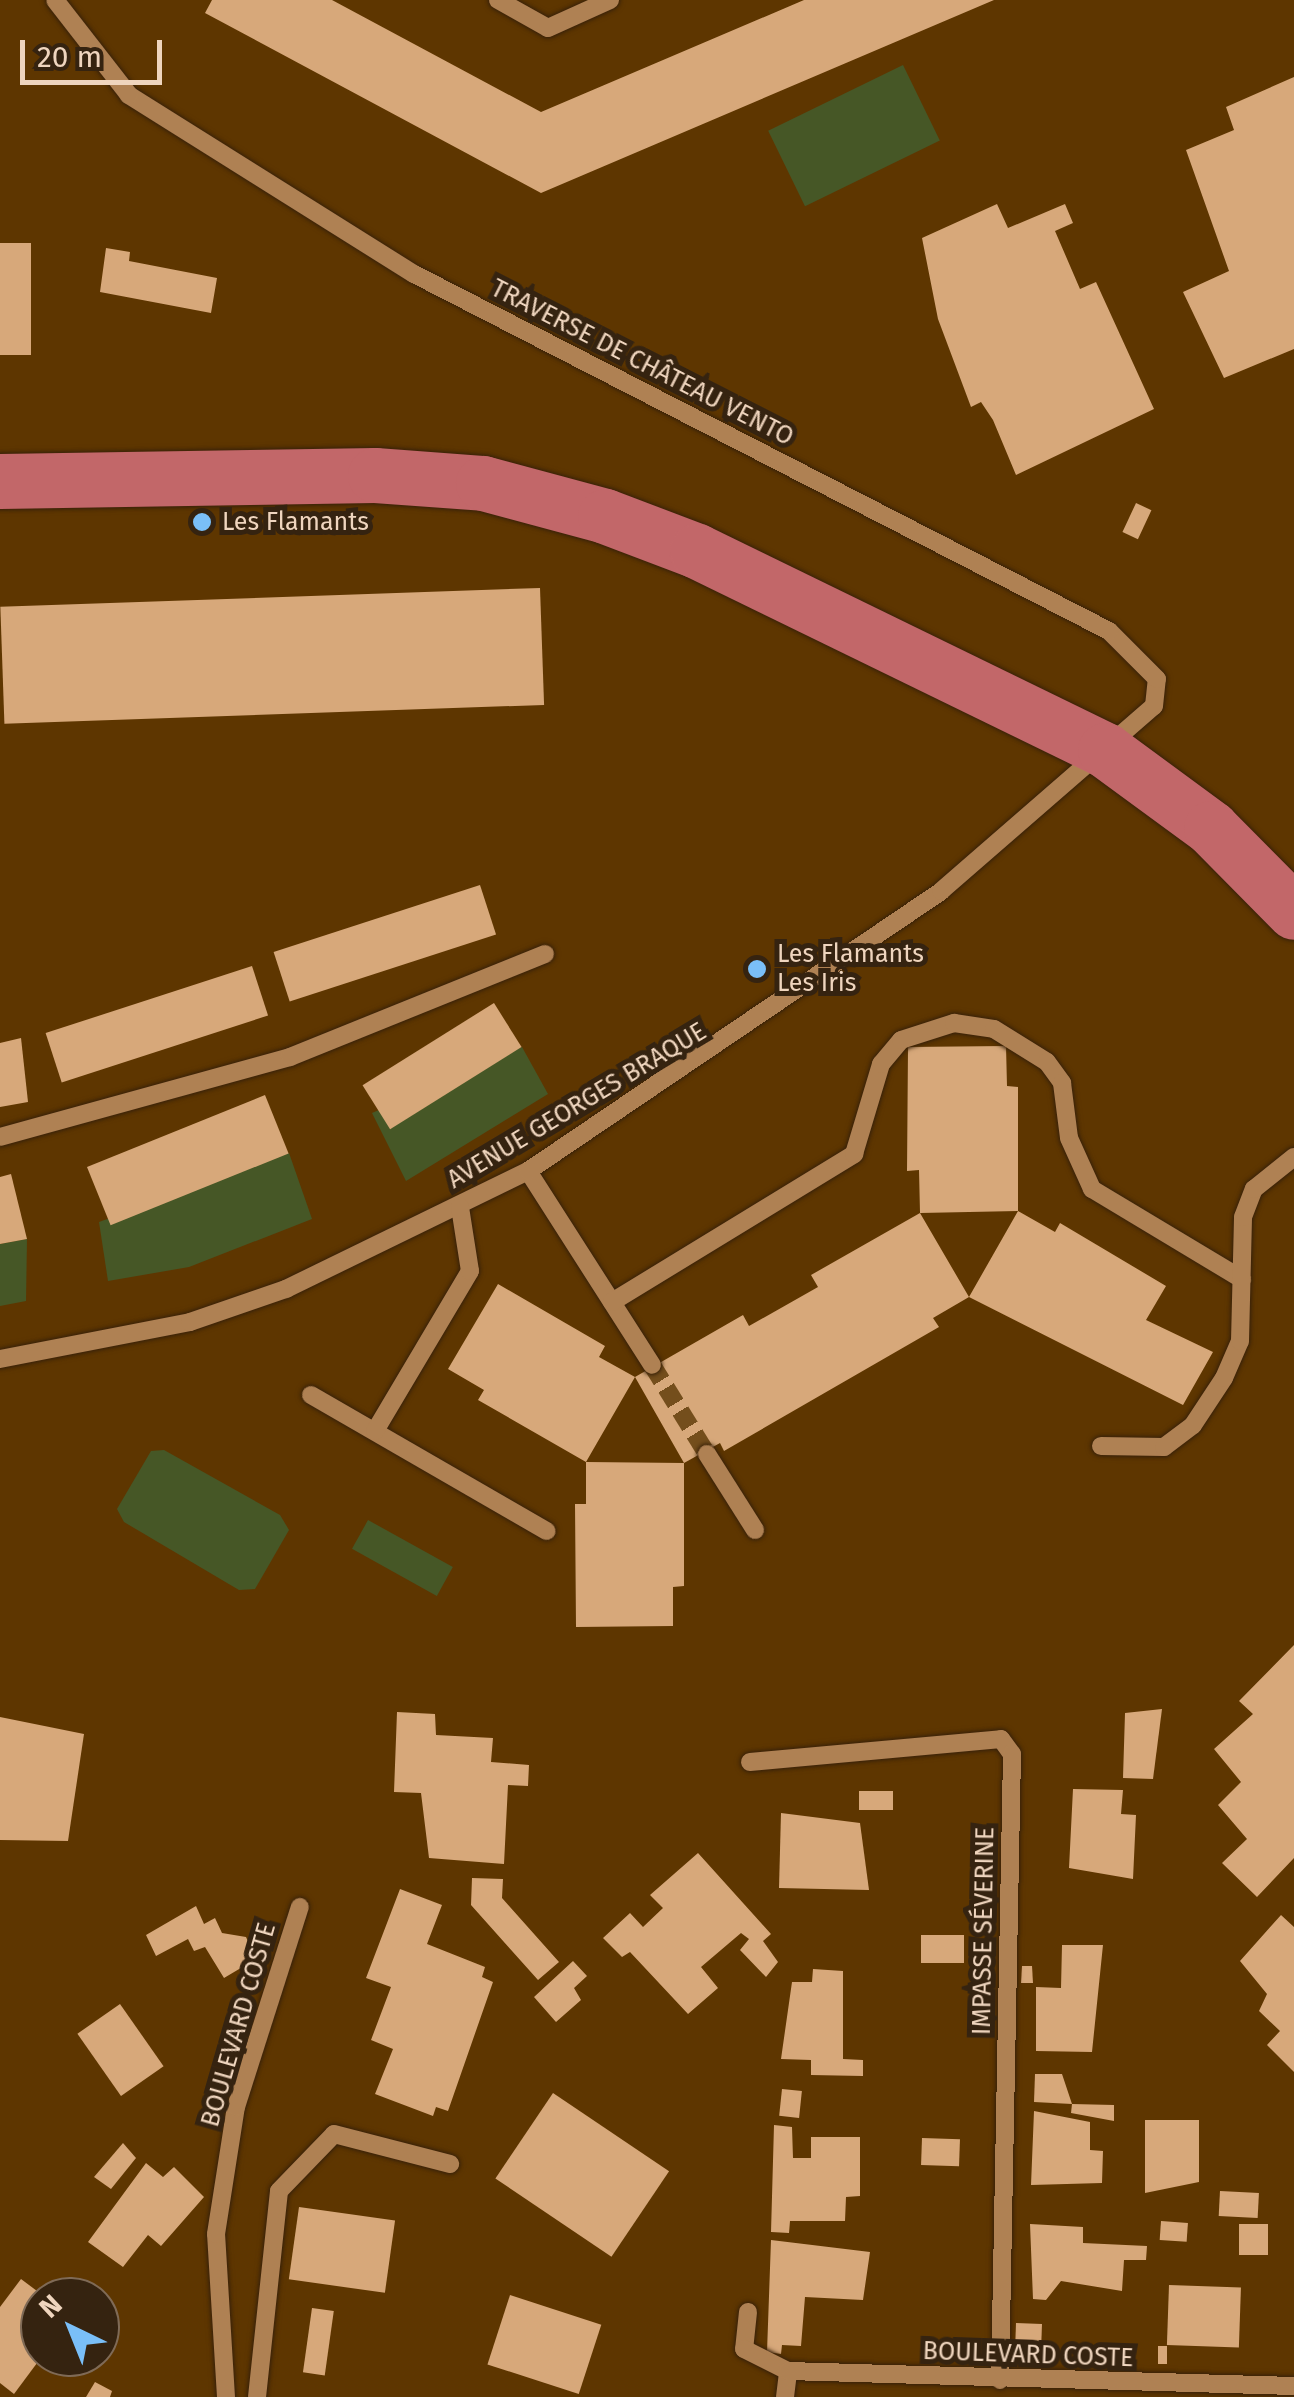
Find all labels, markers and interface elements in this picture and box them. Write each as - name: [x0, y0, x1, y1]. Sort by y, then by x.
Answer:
- scale bar: [25, 20, 168, 82]
- text: 20 m: [37, 39, 102, 75]
- street label: TRAVERSE DE CHÂTEAU VENTO: [486, 274, 798, 452]
- place label: Les Flamants: [222, 507, 369, 537]
- marker: Les Flamants: [191, 511, 213, 533]
- place label: Les Flamants Les Iris: [777, 940, 924, 999]
- marker: Les Flamants Les Iris: [746, 958, 768, 980]
- street label: AVENUE GEORGES BRAQUE: [442, 1017, 712, 1195]
- street label: IMPASSE SÉVERINE: [967, 1827, 1001, 2035]
- street label: BOULEVARD COSTE: [196, 1920, 282, 2130]
- north arrow: [20, 2277, 120, 2377]
- text: N: [33, 2288, 69, 2325]
- street label: BOULEVARD COSTE: [922, 2336, 1134, 2374]

